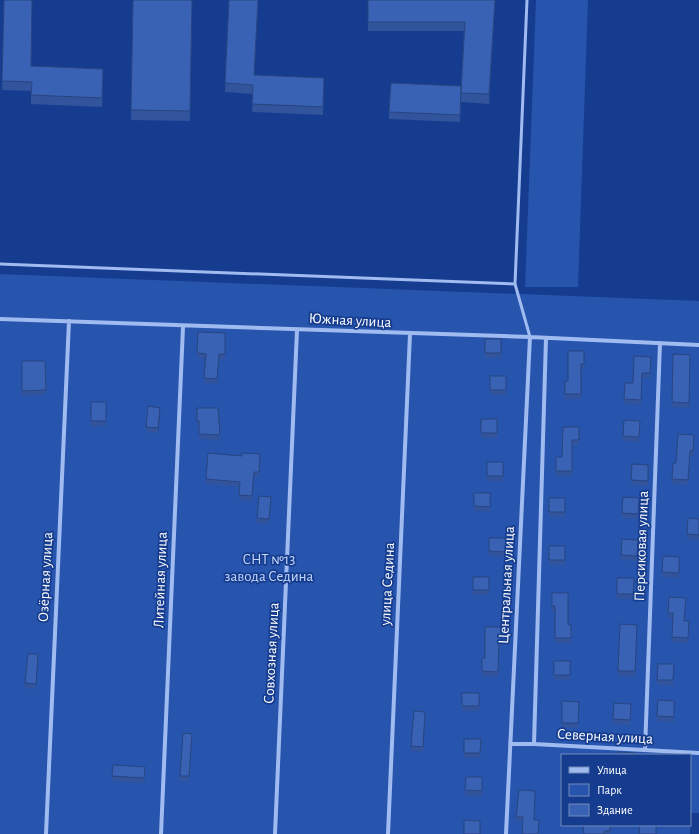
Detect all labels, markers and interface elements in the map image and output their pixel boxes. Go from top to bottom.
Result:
street label: Южная улица [308,311,392,330]
street label: Персиковая улица [632,490,651,601]
street label: Центральная улица [496,526,517,644]
street label: Озёрная улица [36,531,55,623]
street label: Литейная улица [151,531,170,628]
street label: улица Седина [378,542,397,627]
park label: СНТ №13 завода Седина [225,552,314,584]
street label: Совхозная улица [261,602,282,704]
street label: Северная улица [557,726,654,747]
legend [561,754,691,826]
text: Улица [597,764,627,776]
text: Парк [597,784,622,796]
text: Здание [597,804,633,816]

